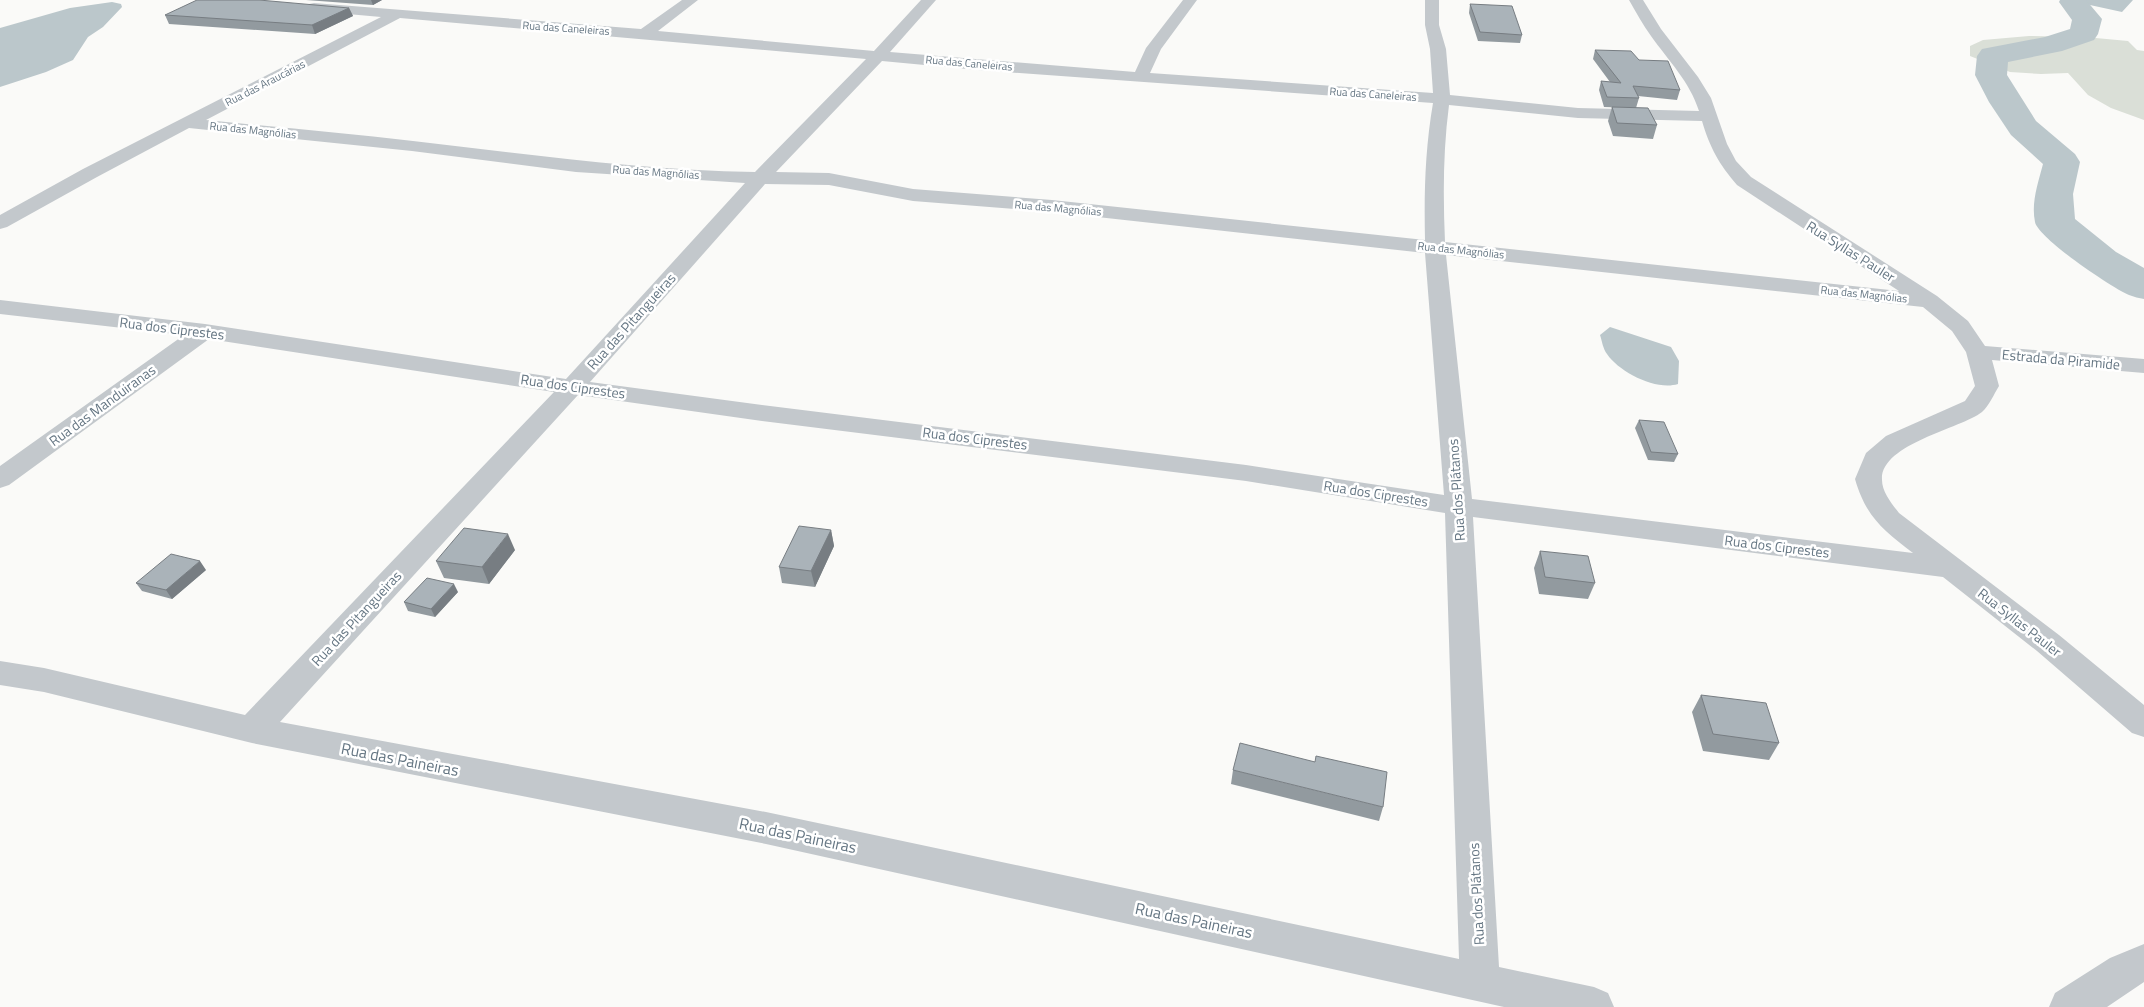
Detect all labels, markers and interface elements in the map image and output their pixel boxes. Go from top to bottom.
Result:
street label: Rua das Caneleiras [522,17,610,39]
street label: Rua das Caneleiras [925,51,1013,75]
street label: Rua das Araucárias [222,56,308,110]
street label: Rua das Caneleiras [1329,83,1417,105]
street label: Rua das Magnólias [209,117,297,143]
street label: Rua das Magnólias [612,161,700,183]
street label: Rua das Magnólias [1014,196,1102,220]
street label: Rua Syllas Pauler [1803,215,1900,287]
street label: Rua das Magnólias [1417,237,1505,263]
street label: Rua das Pitangueiras [582,268,680,374]
street label: Rua das Magnólias [1820,281,1908,307]
street label: Rua dos Ciprestes [118,311,226,345]
street label: Estrada da Piramide [2001,343,2121,375]
street label: Rua das Manduiranas [44,359,160,451]
street label: Rua dos Ciprestes [519,368,627,404]
street label: Rua dos Ciprestes [921,421,1029,455]
street label: Rua dos Plátanos [1442,438,1470,542]
street label: Rua dos Ciprestes [1322,474,1430,512]
street label: Rua dos Ciprestes [1723,529,1831,563]
street label: Rua das Pitangueiras [306,565,406,671]
street label: Rua Syllas Pauler [1974,583,2066,662]
street label: Rua das Paineiras [339,736,461,782]
street label: Rua das Paineiras [737,811,859,859]
street label: Rua dos Plátanos [1463,842,1489,946]
street label: Rua das Paineiras [1133,896,1255,944]

